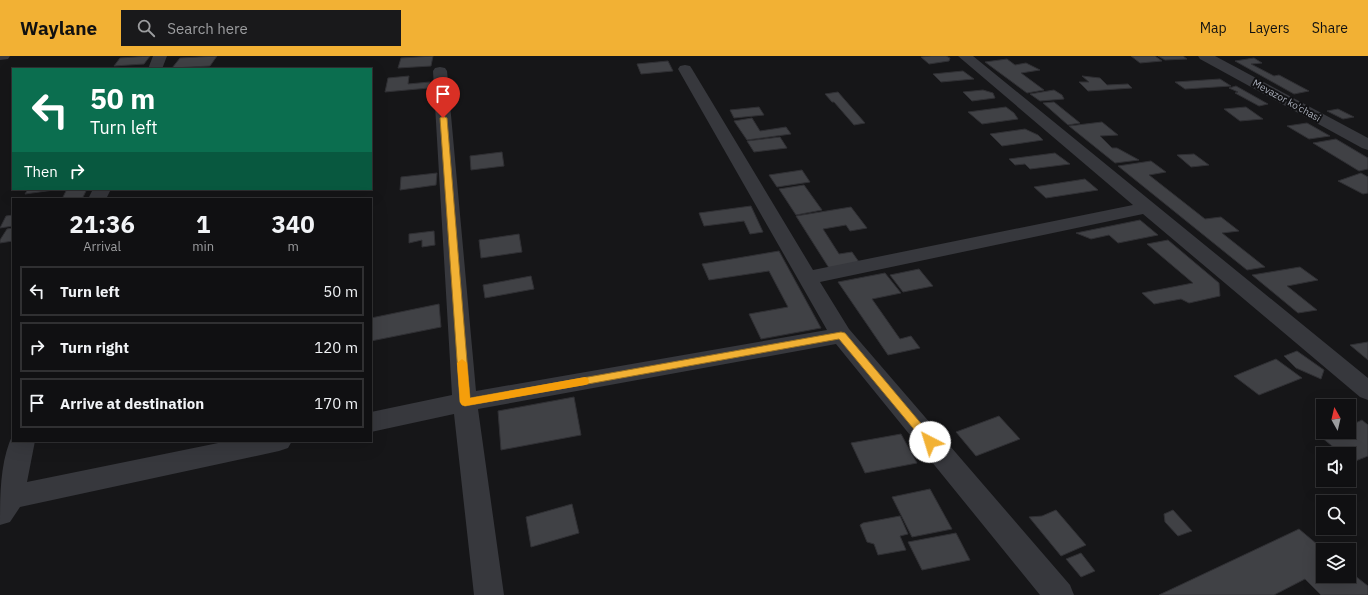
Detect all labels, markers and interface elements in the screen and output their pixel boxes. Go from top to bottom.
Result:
search box [121,10,401,46]
text: Waylane [20,16,97,40]
icon: search [135,17,157,39]
text: Search here [167,19,248,38]
text: Map [1200,19,1227,37]
text: Layers [1249,19,1290,37]
text: Share [1312,19,1348,37]
street label: Mevazor ko'chasi [1250,76,1323,125]
pin [426,77,460,118]
text: 50 m [90,80,155,117]
icon: arrive [432,83,454,105]
icon: left [24,84,76,136]
text: Turn left [90,116,158,139]
icon: right [66,160,88,182]
text: Then [24,162,58,181]
text: 21:36 [69,208,135,240]
text: 1 [196,208,210,240]
text: 340 [271,208,315,240]
text: Arrival [83,238,121,255]
text: min [192,238,214,255]
text: m [287,238,299,255]
icon: left [26,280,48,302]
text: Turn left [60,282,120,301]
text: 50 m [323,282,358,301]
icon: right [26,336,48,358]
text: Turn right [60,338,129,357]
text: 120 m [314,338,358,357]
icon: arrive [26,392,48,414]
text: Arrive at destination [60,394,204,413]
text: 170 m [314,394,358,413]
north arrow [1316,399,1356,439]
map controls [1316,399,1356,583]
position arrow [909,421,951,463]
button: sound [1316,447,1356,487]
button: search [1316,495,1356,535]
button: layers [1316,543,1356,583]

